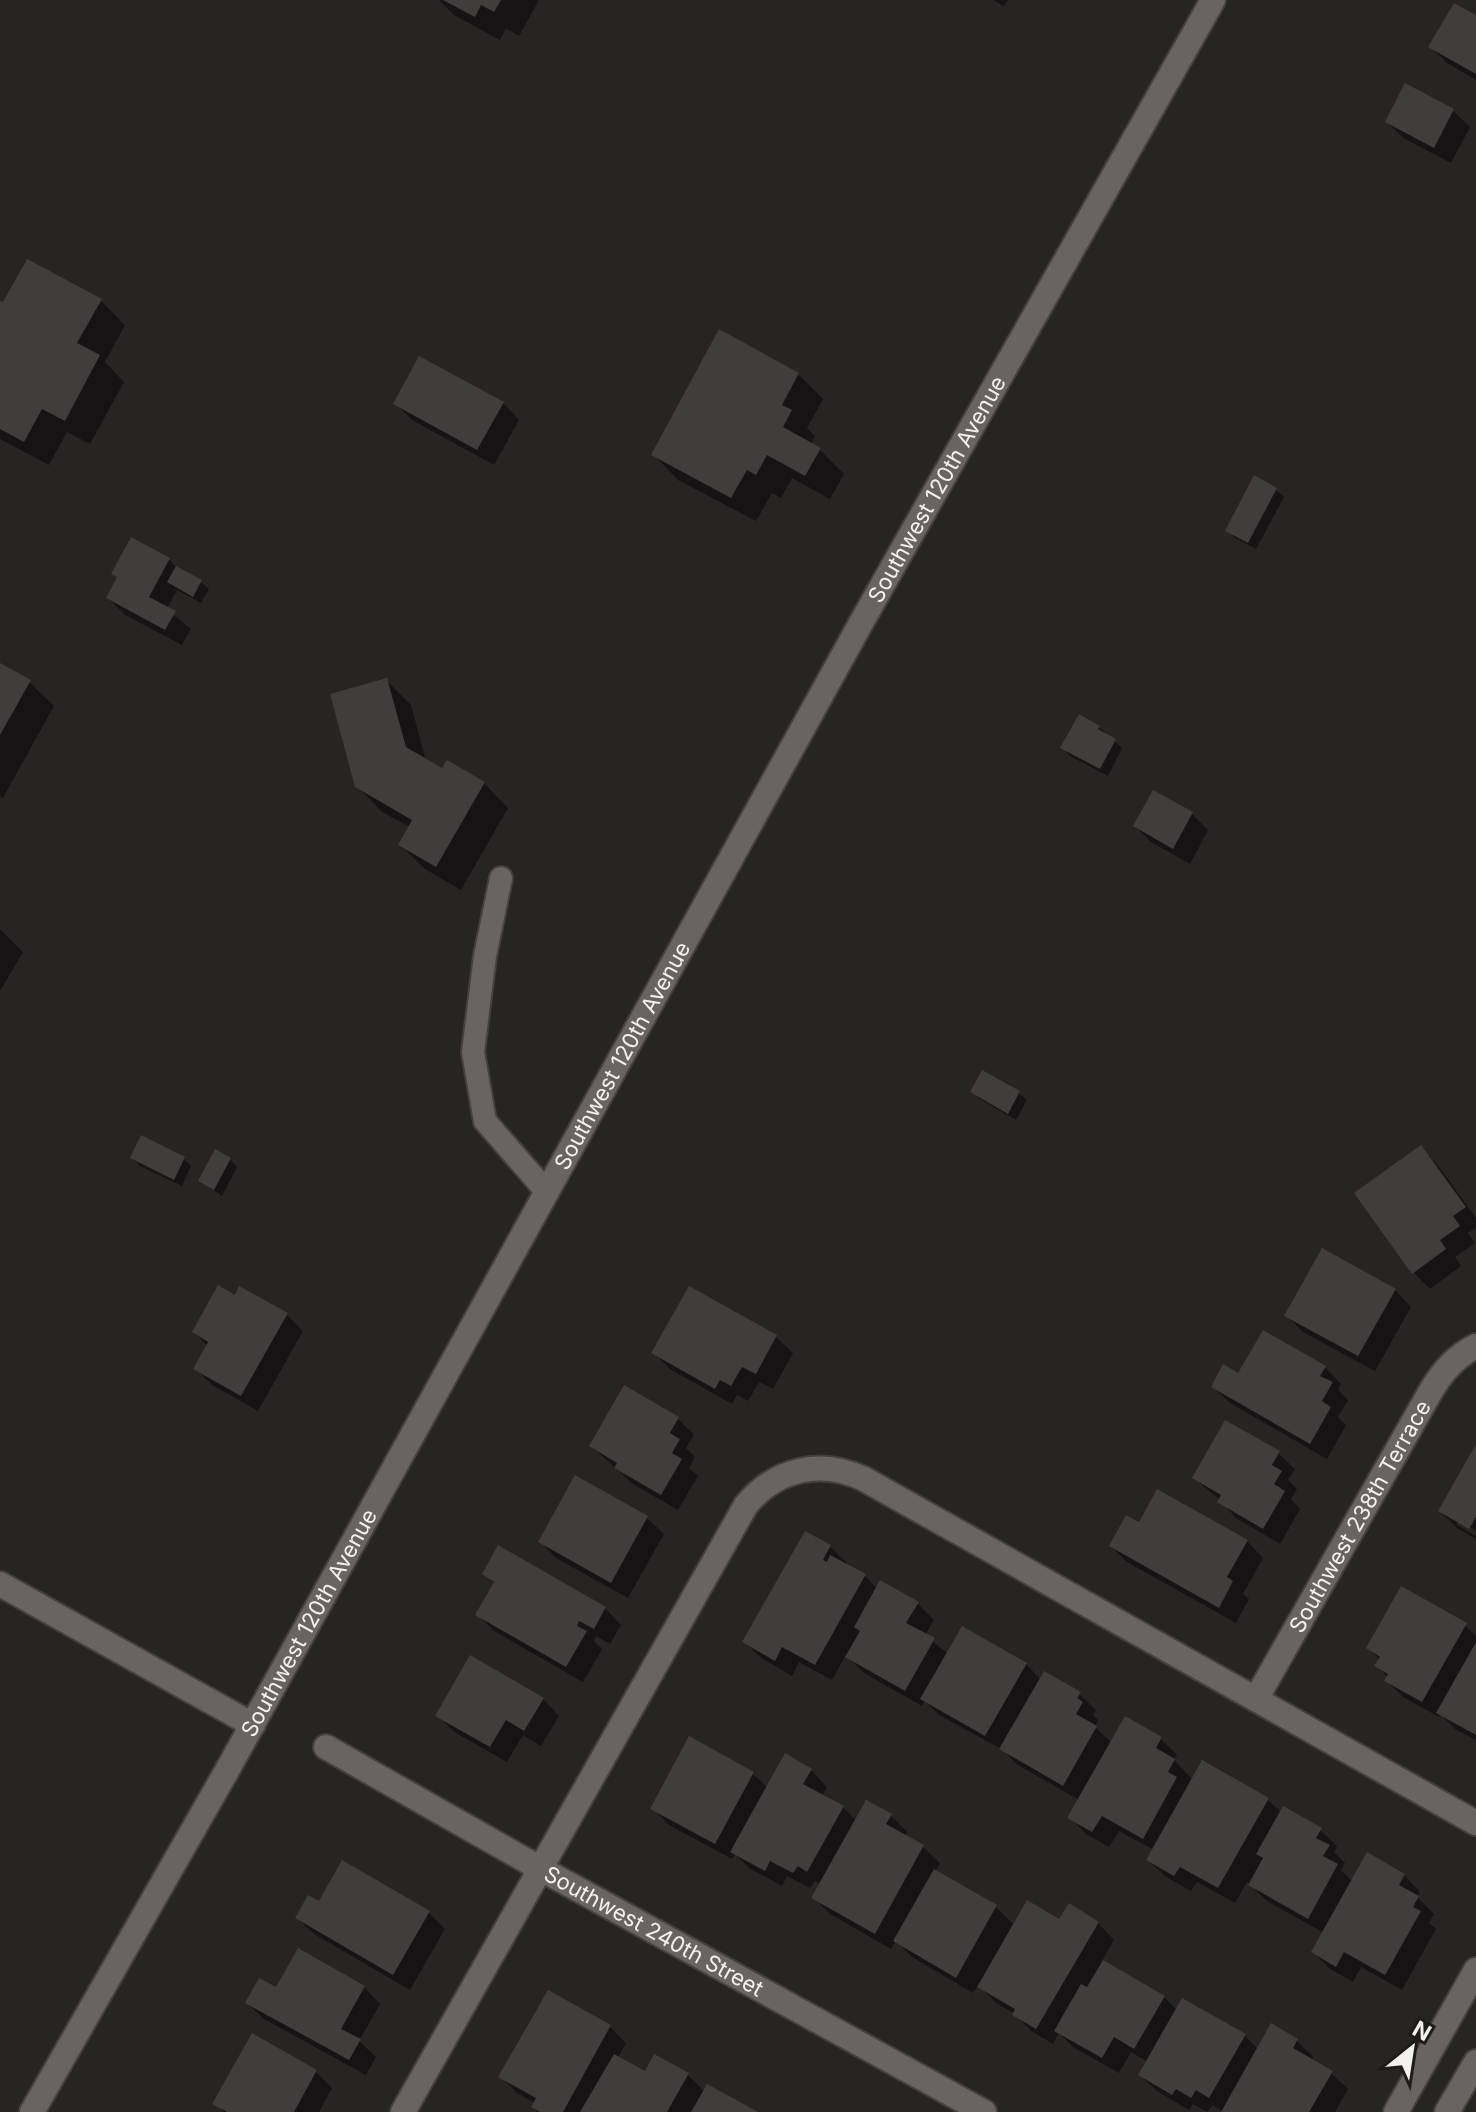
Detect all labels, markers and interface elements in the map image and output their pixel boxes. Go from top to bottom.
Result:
street label: Southwest 120th Avenue [862,371,1011,607]
street label: Southwest 120th Avenue [549,937,695,1174]
street label: Southwest 238th Terrace [1283,1396,1436,1637]
street label: Southwest 120th Avenue [235,1504,382,1741]
street label: Southwest 240th Street [540,1860,768,2002]
north arrow [1372,2008,1452,2088]
text: N [1408,2015,1436,2046]

